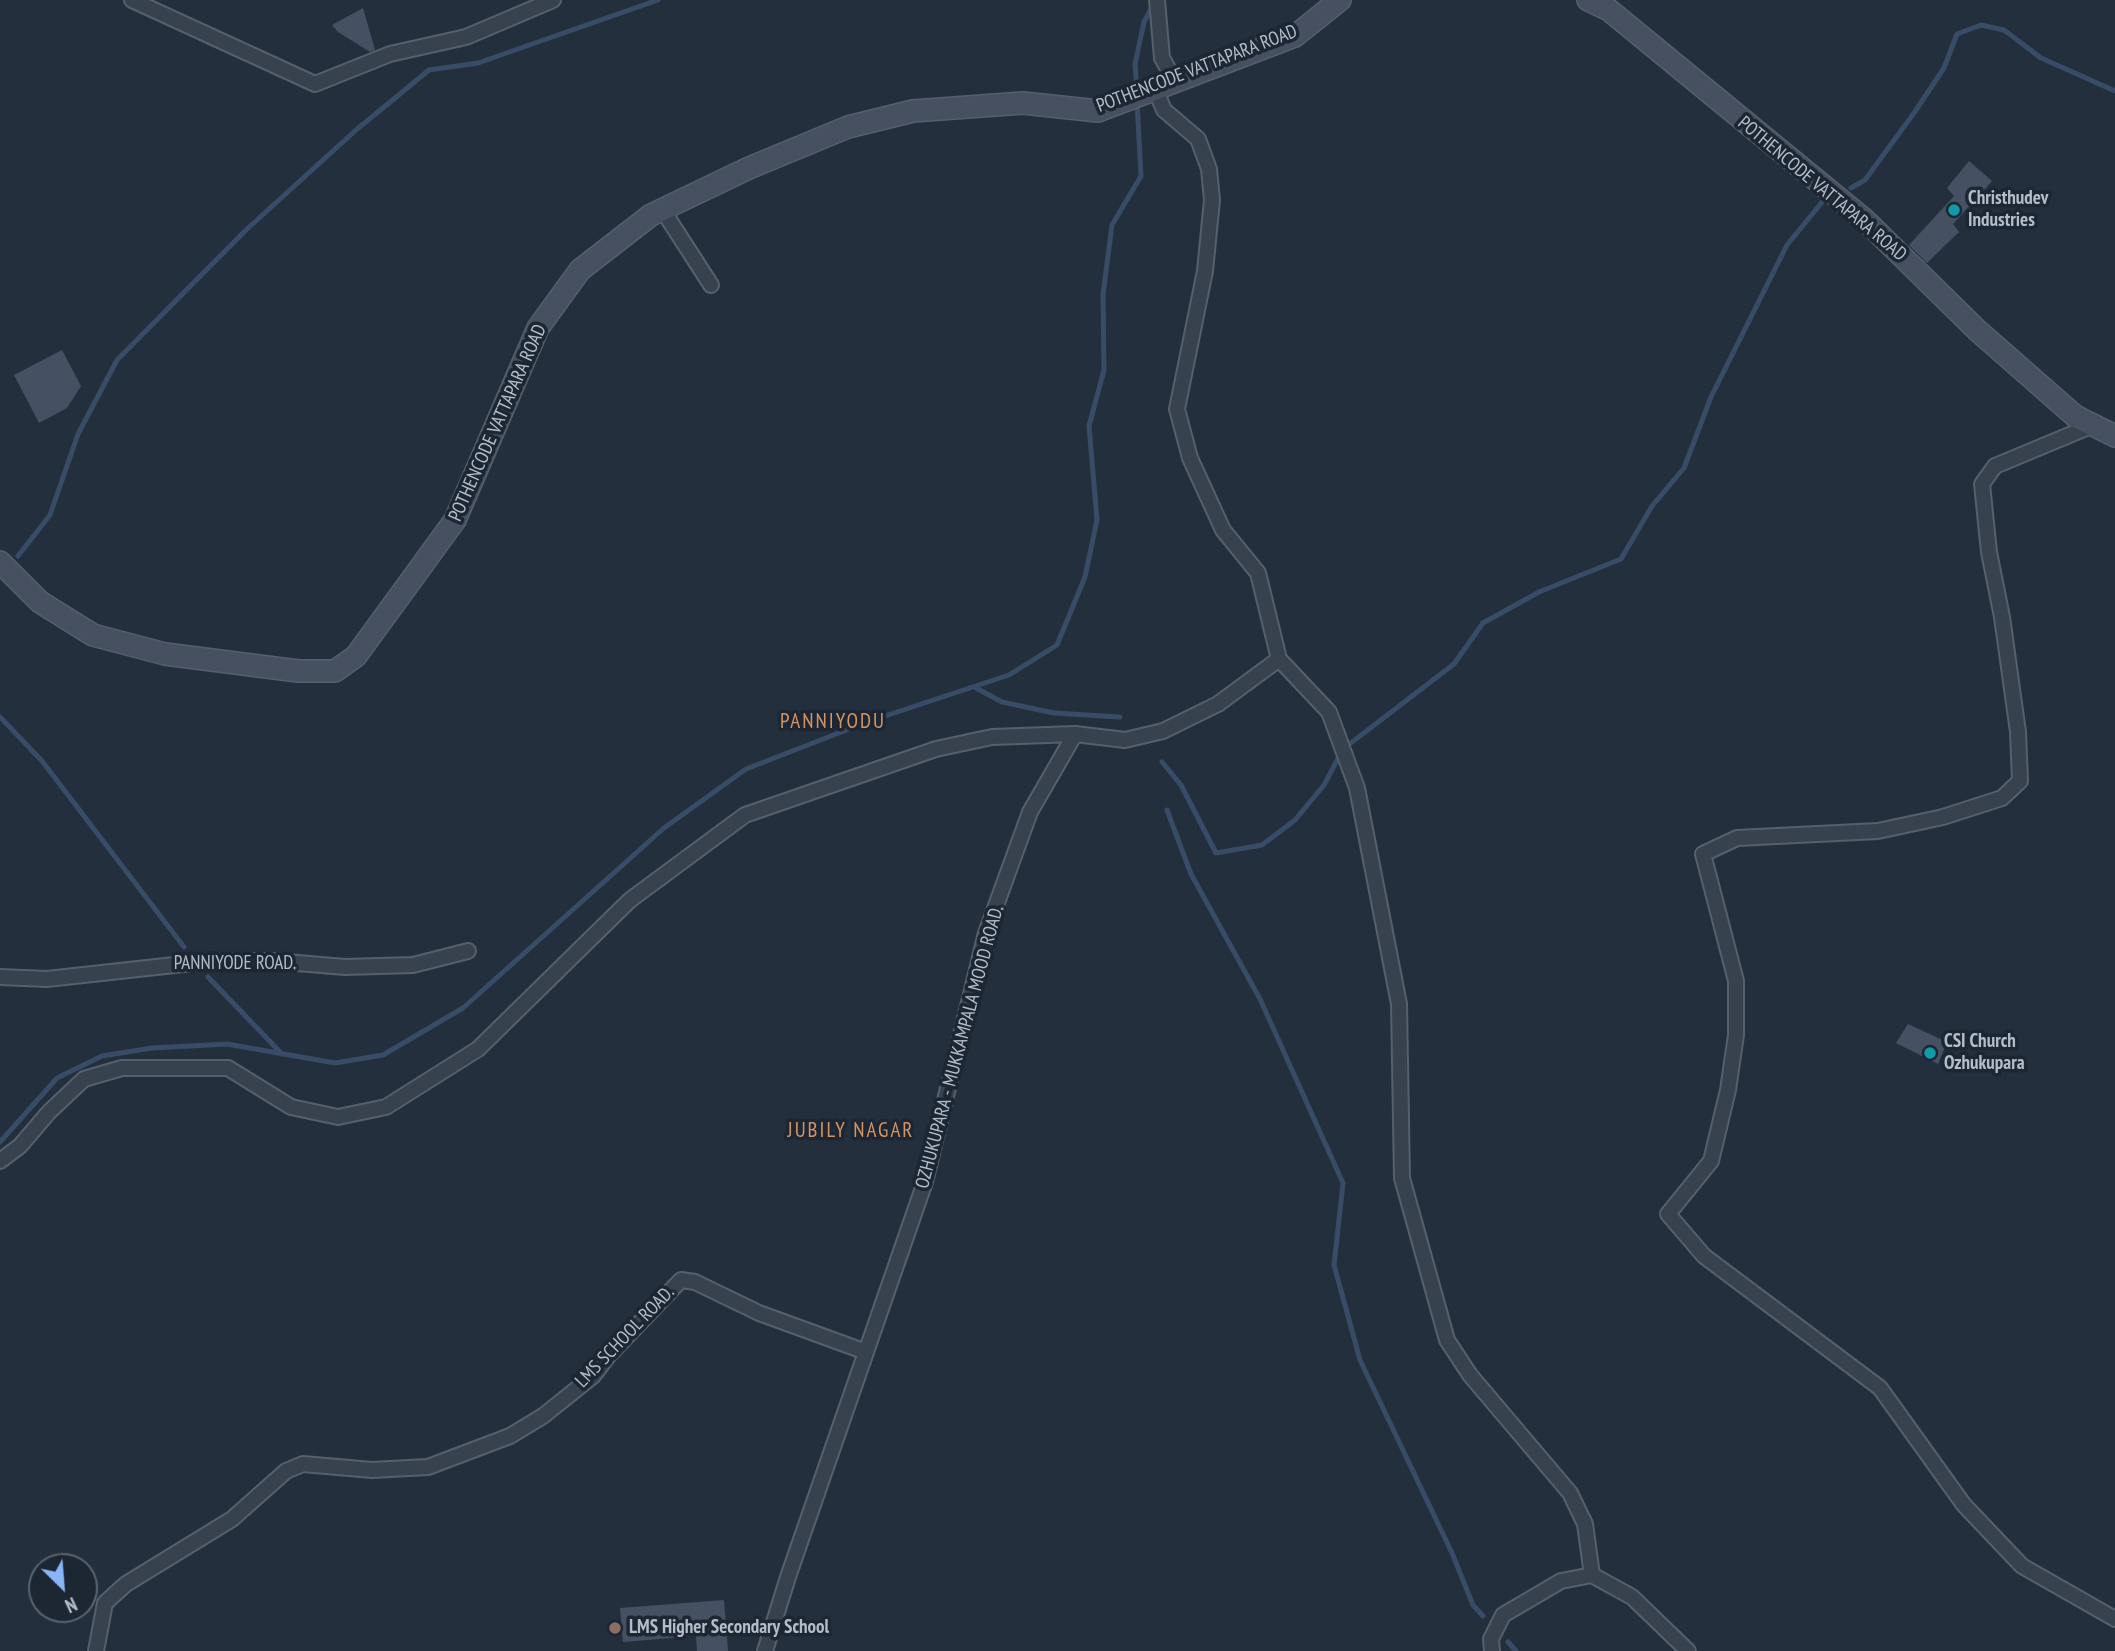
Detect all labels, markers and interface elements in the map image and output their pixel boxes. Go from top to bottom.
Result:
street label: POTHENCODE VATTAPARA ROAD [1093,20,1301,118]
street label: POTHENCODE VATTAPARA ROAD [1733,112,1911,266]
place label: Christhudev Industries [1968,188,2048,232]
marker: Christhudev Industries [1946,202,1962,218]
street label: POTHENCODE VATTAPARA ROAD [444,321,552,525]
district label: PANNIYODU [781,709,885,735]
street label: OZHUKUPARA - MUKKAMPALA MOOD ROAD. [911,903,1009,1191]
street label: PANNIYODE ROAD. [174,953,296,975]
place label: CSI Church Ozhukupara [1944,1031,2025,1075]
marker: CSI Church Ozhukupara [1922,1045,1938,1061]
district label: JUBILY NAGAR [789,1118,913,1144]
street label: LMS SCHOOL ROAD. [571,1281,679,1393]
north arrow [28,1553,98,1623]
text: N [61,1592,81,1618]
place label: LMS Higher Secondary School [629,1617,829,1639]
marker: LMS Higher Secondary School [607,1620,623,1636]

